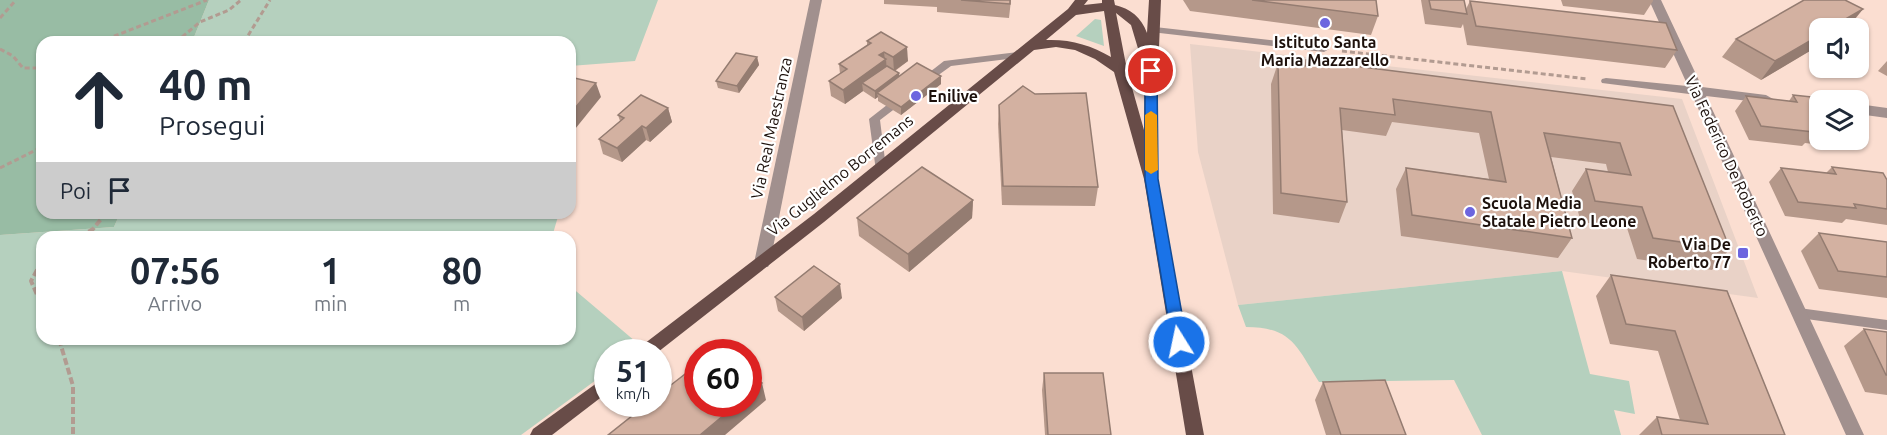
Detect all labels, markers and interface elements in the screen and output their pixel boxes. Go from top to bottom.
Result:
marker: Istituto Santa Maria Mazzarello [1318,16,1332,30]
map controls [1809,18,1869,150]
button: sound [1809,18,1869,78]
place label: Istituto Santa Maria Mazzarello [1261,33,1389,69]
pin [1125,45,1176,96]
icon: arrive [1134,54,1167,87]
street label: Via Real Maestranza [747,55,795,201]
icon: ahead [60,60,138,138]
text: 40 m [159,61,253,108]
street label: Via Federico De Roberto [1682,73,1772,239]
place label: Enilive [928,87,978,105]
marker: Enilive [909,89,923,103]
button: layers [1809,90,1869,150]
text: Prosegui [159,110,265,140]
street label: Via Guglielmo Borremans [764,111,916,239]
icon: arrive [103,174,136,207]
text: Poi [60,178,91,203]
place label: Scuola Media Statale Pietro Leone [1482,194,1636,230]
marker: Scuola Media Statale Pietro Leone [1463,205,1477,219]
place label: Via De Roberto 77 [1648,235,1731,271]
marker: Via De Roberto 77 [1736,246,1750,260]
text: 07:56 [130,250,220,291]
text: 1 [321,250,341,291]
text: 80 [441,250,482,291]
text: Arrivo [148,292,202,315]
text: min [314,292,348,315]
text: m [453,292,470,315]
position arrow [1147,310,1211,374]
speed limit sign: 60 [684,339,762,417]
text: 51 [616,354,650,388]
text: km/h [616,385,650,402]

